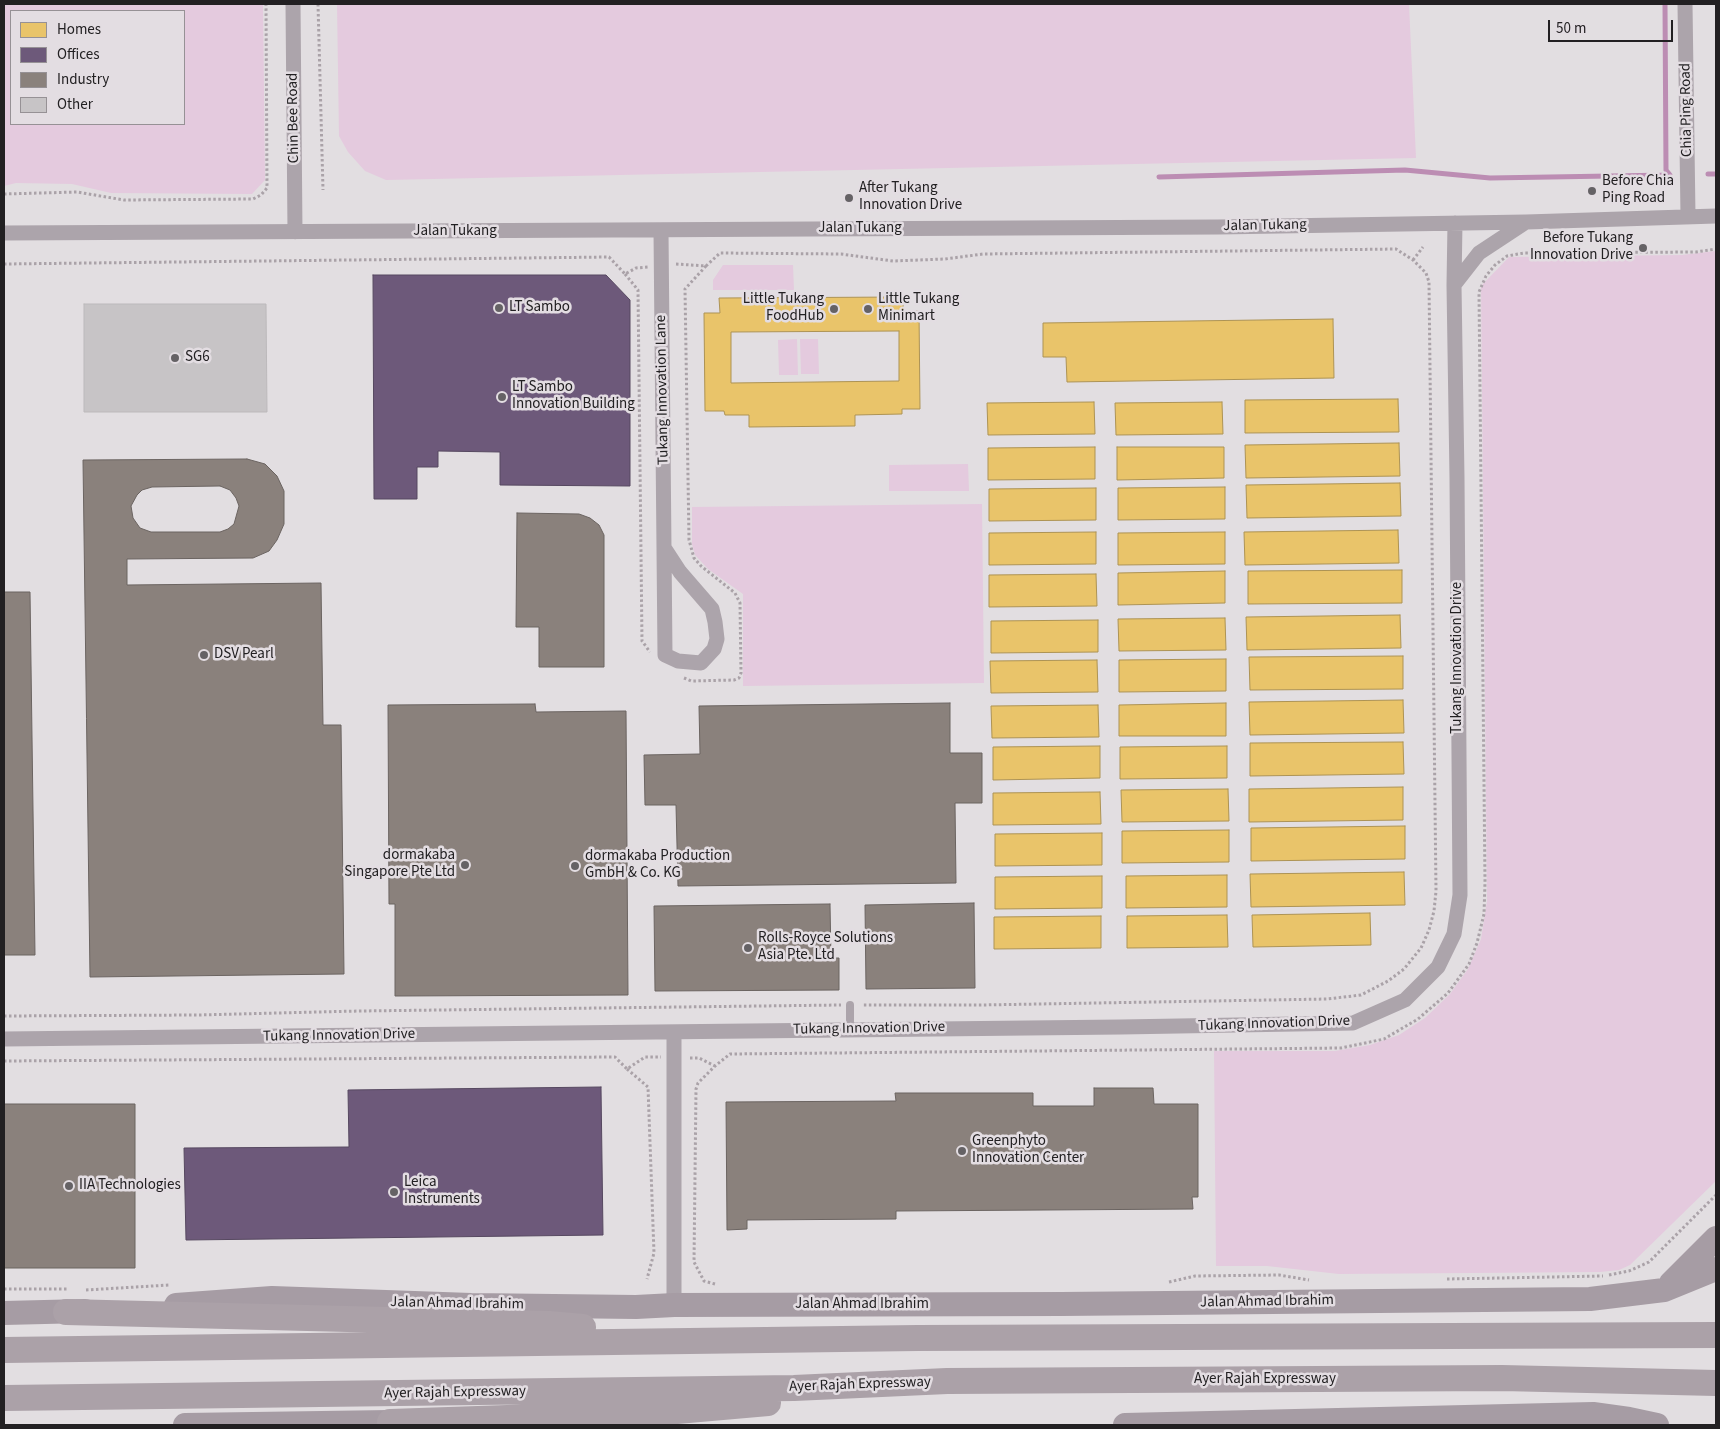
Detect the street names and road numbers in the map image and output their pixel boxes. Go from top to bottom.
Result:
street label: Chia Ping Road [1677,63,1697,157]
street label: Chin Bee Road [284,73,304,163]
street label: Jalan Tukang [1223,216,1307,236]
street label: Jalan Tukang [818,220,902,238]
street label: Jalan Tukang [413,223,497,241]
street label: Tukang Innovation Lane [653,315,673,465]
street label: Tukang Innovation Drive [1449,582,1467,734]
street label: Tukang Innovation Drive [1198,1012,1350,1036]
street label: Tukang Innovation Drive [793,1019,945,1039]
street label: Tukang Innovation Drive [263,1026,415,1046]
street label: Jalan Ahmad Ibrahim [1200,1292,1334,1312]
street label: Jalan Ahmad Ibrahim [390,1294,524,1314]
street label: Jalan Ahmad Ibrahim [795,1296,929,1314]
street label: Ayer Rajah Expressway [1194,1371,1336,1389]
street label: Ayer Rajah Expressway [789,1374,931,1396]
street label: Ayer Rajah Expressway [384,1383,526,1403]

